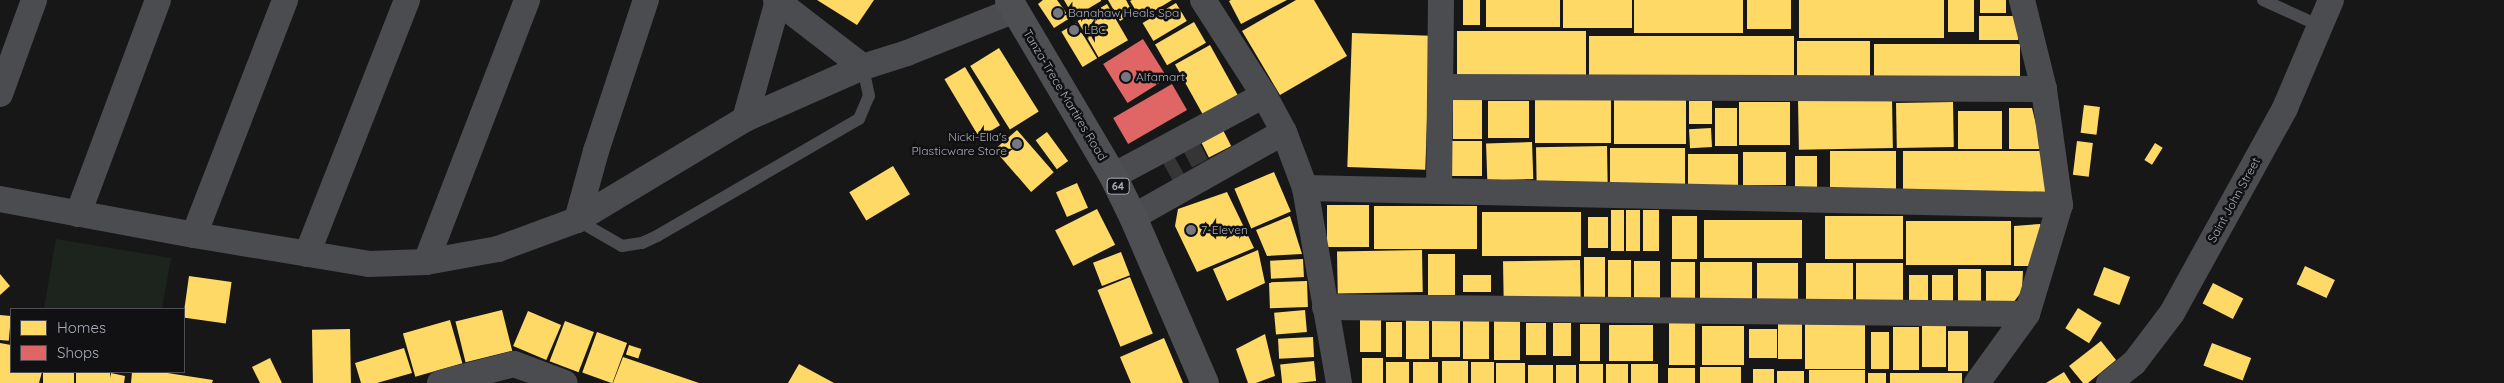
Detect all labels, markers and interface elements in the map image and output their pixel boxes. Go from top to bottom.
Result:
place label: Banahaw Heals Spa [1068,6,1179,20]
marker: Banahaw Heals Spa [1052,7,1064,19]
place label: LBC [1084,23,1106,37]
marker: LBC [1068,24,1080,36]
street label: Tanza-Trece Martires Road [1020,27,1110,163]
place label: Alfamart [1136,70,1185,84]
marker: Alfamart [1120,71,1132,83]
place label: Nicki-Ella's Plasticware Store [911,130,1007,158]
marker: Nicki-Ella's Plasticware Store [1011,138,1023,150]
street label: Saint John Street [2205,155,2263,245]
road number: 64 [1106,178,1130,195]
place label: 7-Eleven [1201,223,1248,237]
marker: 7-Eleven [1185,224,1197,236]
legend [10,308,185,373]
text: Homes [57,318,106,337]
text: Shops [57,343,99,362]

